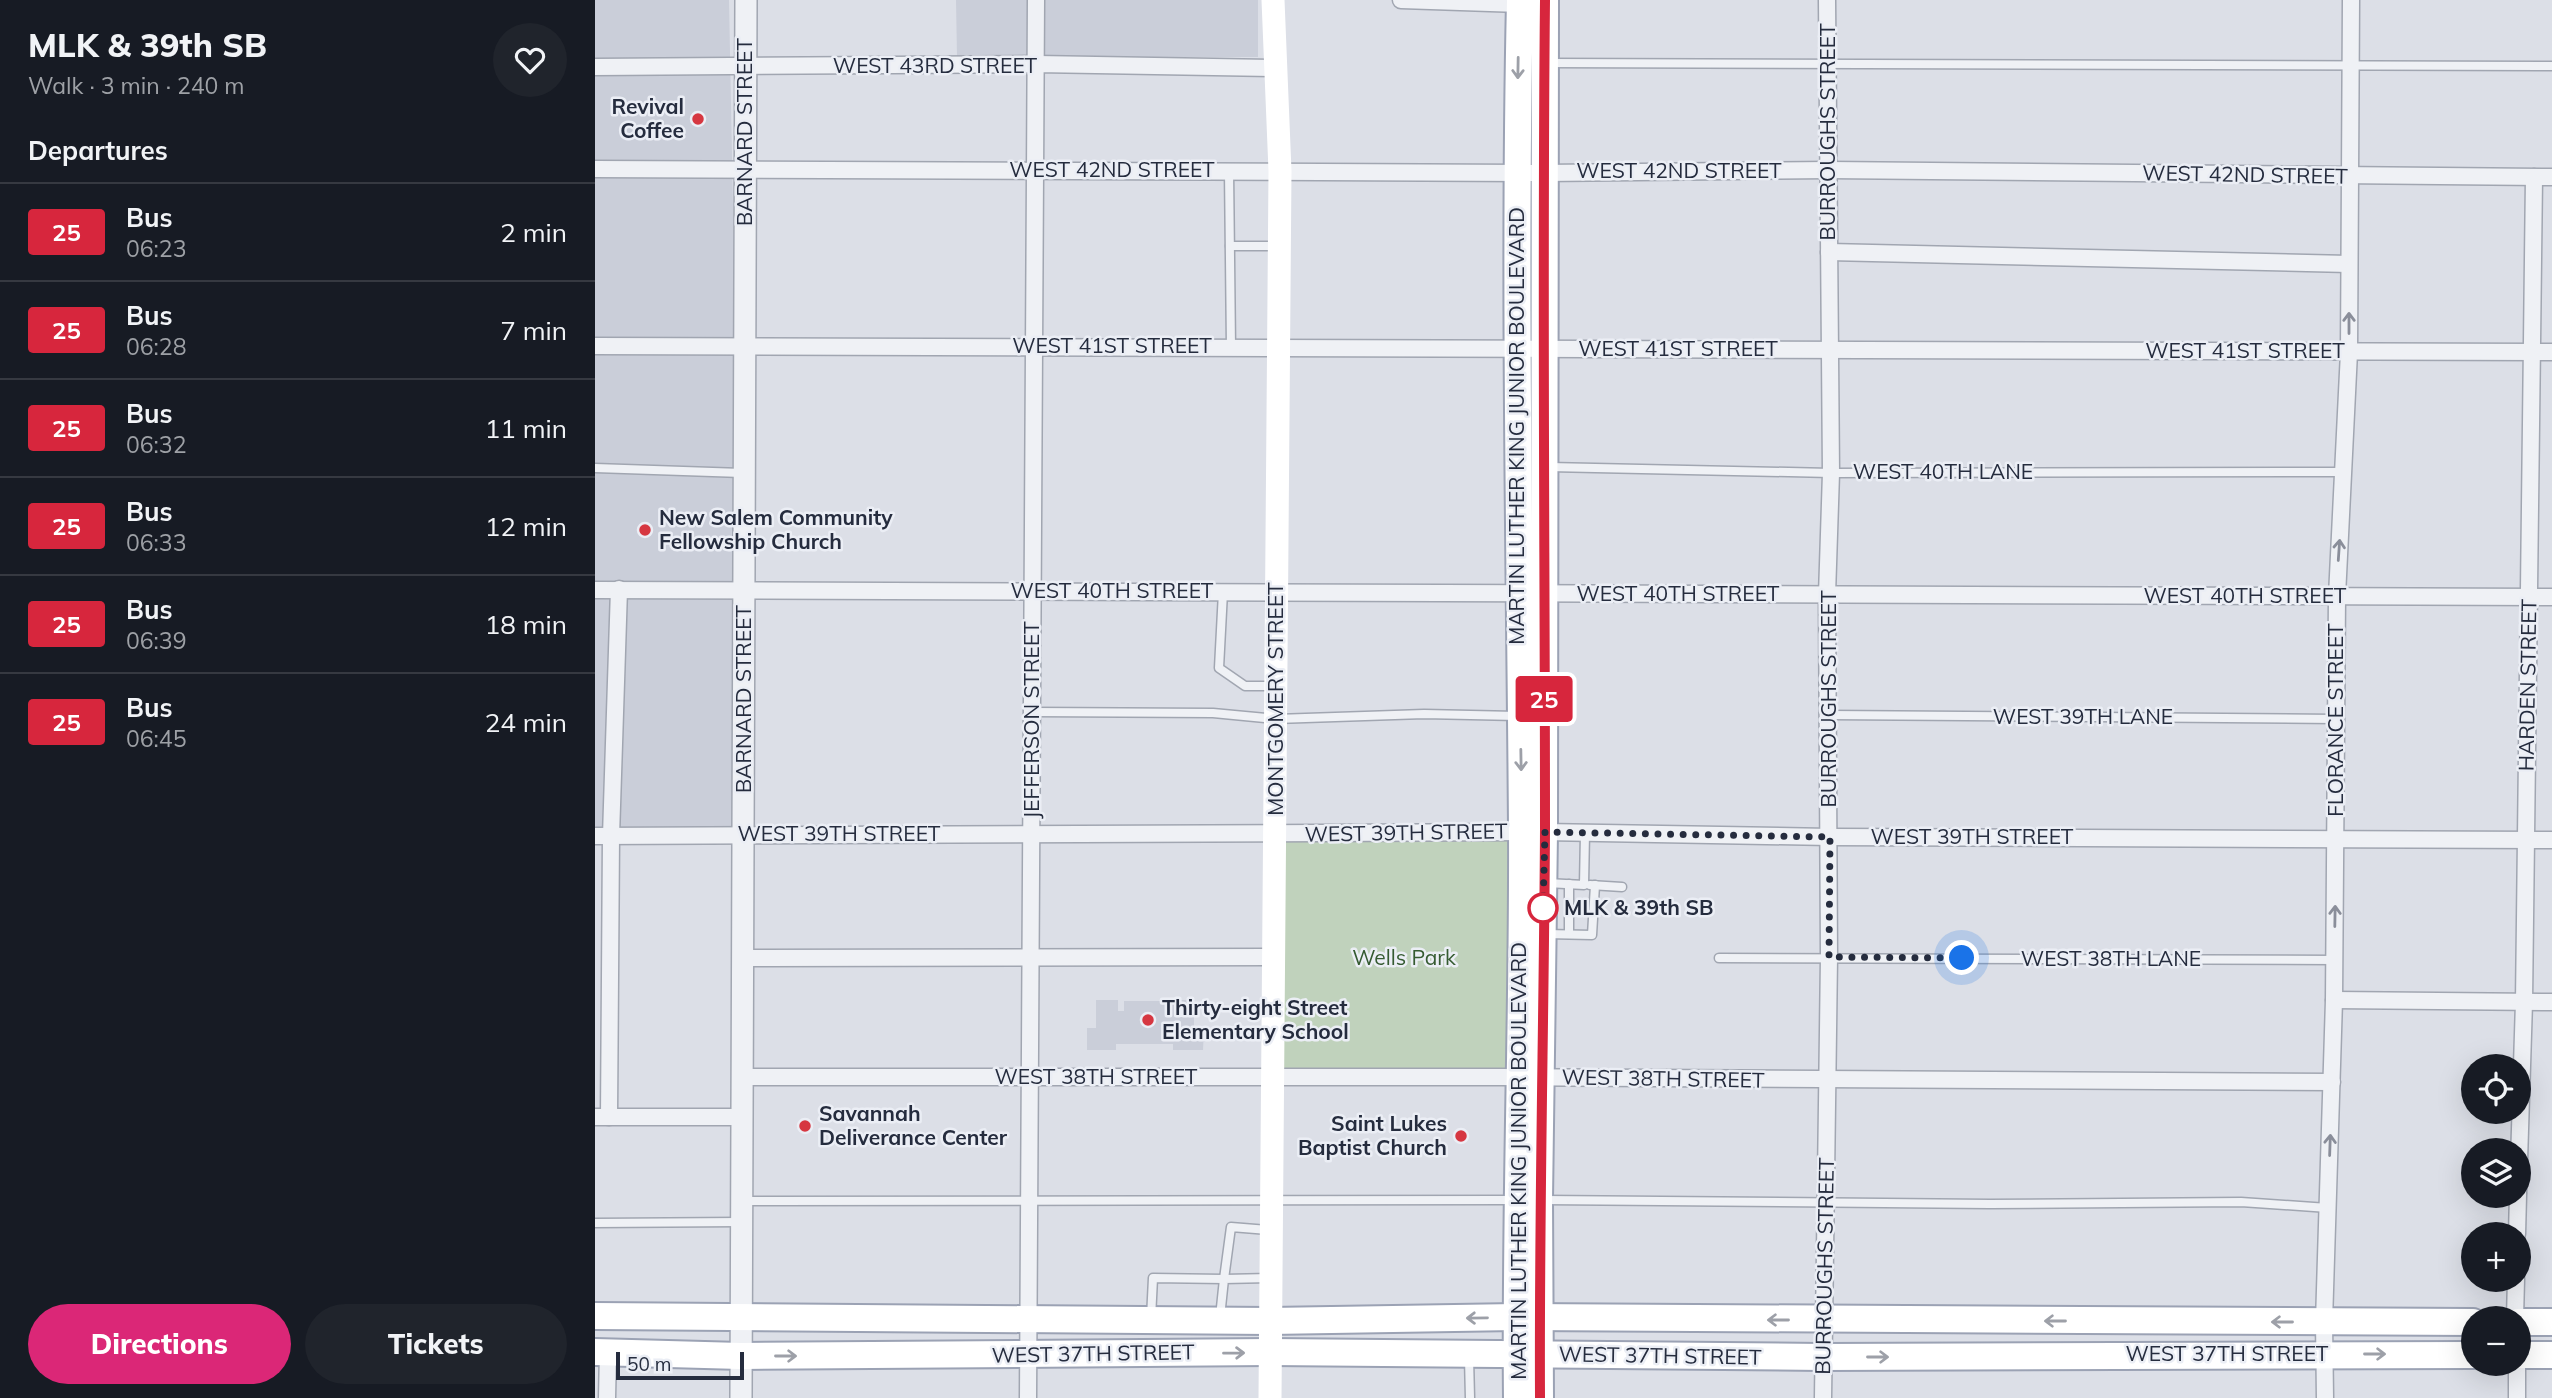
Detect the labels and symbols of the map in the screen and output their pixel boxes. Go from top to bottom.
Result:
street label: BURROUGHS STREET [1814,23,1840,241]
street label: BARNARD STREET [731,38,757,226]
street label: WEST 43RD STREET [833,52,1038,78]
one-way arrow [1512,56,1525,79]
place label: Revival Coffee [612,93,684,143]
marker: Revival Coffee [690,111,706,127]
street label: WEST 42ND STREET [1009,156,1215,182]
street label: WEST 42ND STREET [1576,157,1782,183]
street label: WEST 42ND STREET [2142,159,2348,189]
street label: MARTIN LUTHER KING JUNIOR BOULEVARD [1503,207,1529,645]
one-way arrow [2342,312,2356,335]
street label: WEST 41ST STREET [1012,332,1212,358]
street label: WEST 41ST STREET [1578,335,1778,361]
street label: WEST 41ST STREET [2145,337,2345,363]
street label: WEST 40TH LANE [1853,458,2033,484]
place label: New Salem Community Fellowship Church [659,504,893,554]
marker: New Salem Community Fellowship Church [637,522,653,538]
one-way arrow [2333,539,2346,562]
street label: WEST 40TH STREET [1011,577,1214,603]
street label: WEST 40TH STREET [1577,580,1780,606]
street label: MONTGOMERY STREET [1262,582,1288,816]
street label: WEST 40TH STREET [2144,582,2347,608]
street label: BURROUGHS STREET [1815,590,1841,808]
street label: HARDEN STREET [2512,598,2542,771]
street label: BARNARD STREET [730,605,756,793]
street label: JEFFERSON STREET [1018,621,1044,819]
street label: FLORANCE STREET [2322,623,2348,817]
line badge: 25 [1513,676,1576,722]
street label: WEST 39TH LANE [1993,703,2173,729]
one-way arrow [1514,748,1527,771]
street label: WEST 39TH STREET [1304,817,1508,847]
street label: WEST 39TH STREET [738,820,941,846]
street label: WEST 39TH STREET [1871,823,2074,849]
marker: MLK & 39th SB [1528,893,1558,923]
place label: MLK & 39th SB [1564,894,1714,920]
one-way arrow [2328,905,2342,928]
your location [1944,940,1979,975]
street label: MARTIN LUTHER KING JUNIOR BOULEVARD [1505,942,1531,1380]
park label: Wells Park [1352,944,1456,970]
street label: WEST 38TH LANE [2021,945,2201,971]
place label: Thirty-eight Street Elementary School [1162,994,1349,1044]
marker: Thirty-eight Street Elementary School [1140,1012,1156,1028]
street label: WEST 38TH STREET [995,1063,1198,1089]
street label: WEST 38TH STREET [1561,1063,1765,1093]
place label: Savannah Deliverance Center [819,1100,1008,1150]
place label: Saint Lukes Baptist Church [1298,1110,1447,1160]
marker: Savannah Deliverance Center [797,1118,813,1134]
marker: Saint Lukes Baptist Church [1453,1128,1469,1144]
one-way arrow [2324,1134,2337,1157]
street label: BURROUGHS STREET [1809,1157,1839,1375]
one-way arrow [1466,1311,1489,1325]
one-way arrow [1767,1313,1790,1327]
one-way arrow [2043,1314,2066,1328]
one-way arrow [2271,1315,2294,1329]
street label: WEST 37TH STREET [991,1338,1195,1368]
street label: WEST 37TH STREET [1558,1340,1762,1370]
street label: WEST 37TH STREET [2126,1340,2329,1366]
one-way arrow [1222,1346,1245,1359]
one-way arrow [2363,1347,2386,1361]
scale bar [616,1349,744,1381]
one-way arrow [774,1349,797,1362]
one-way arrow [1866,1350,1889,1364]

